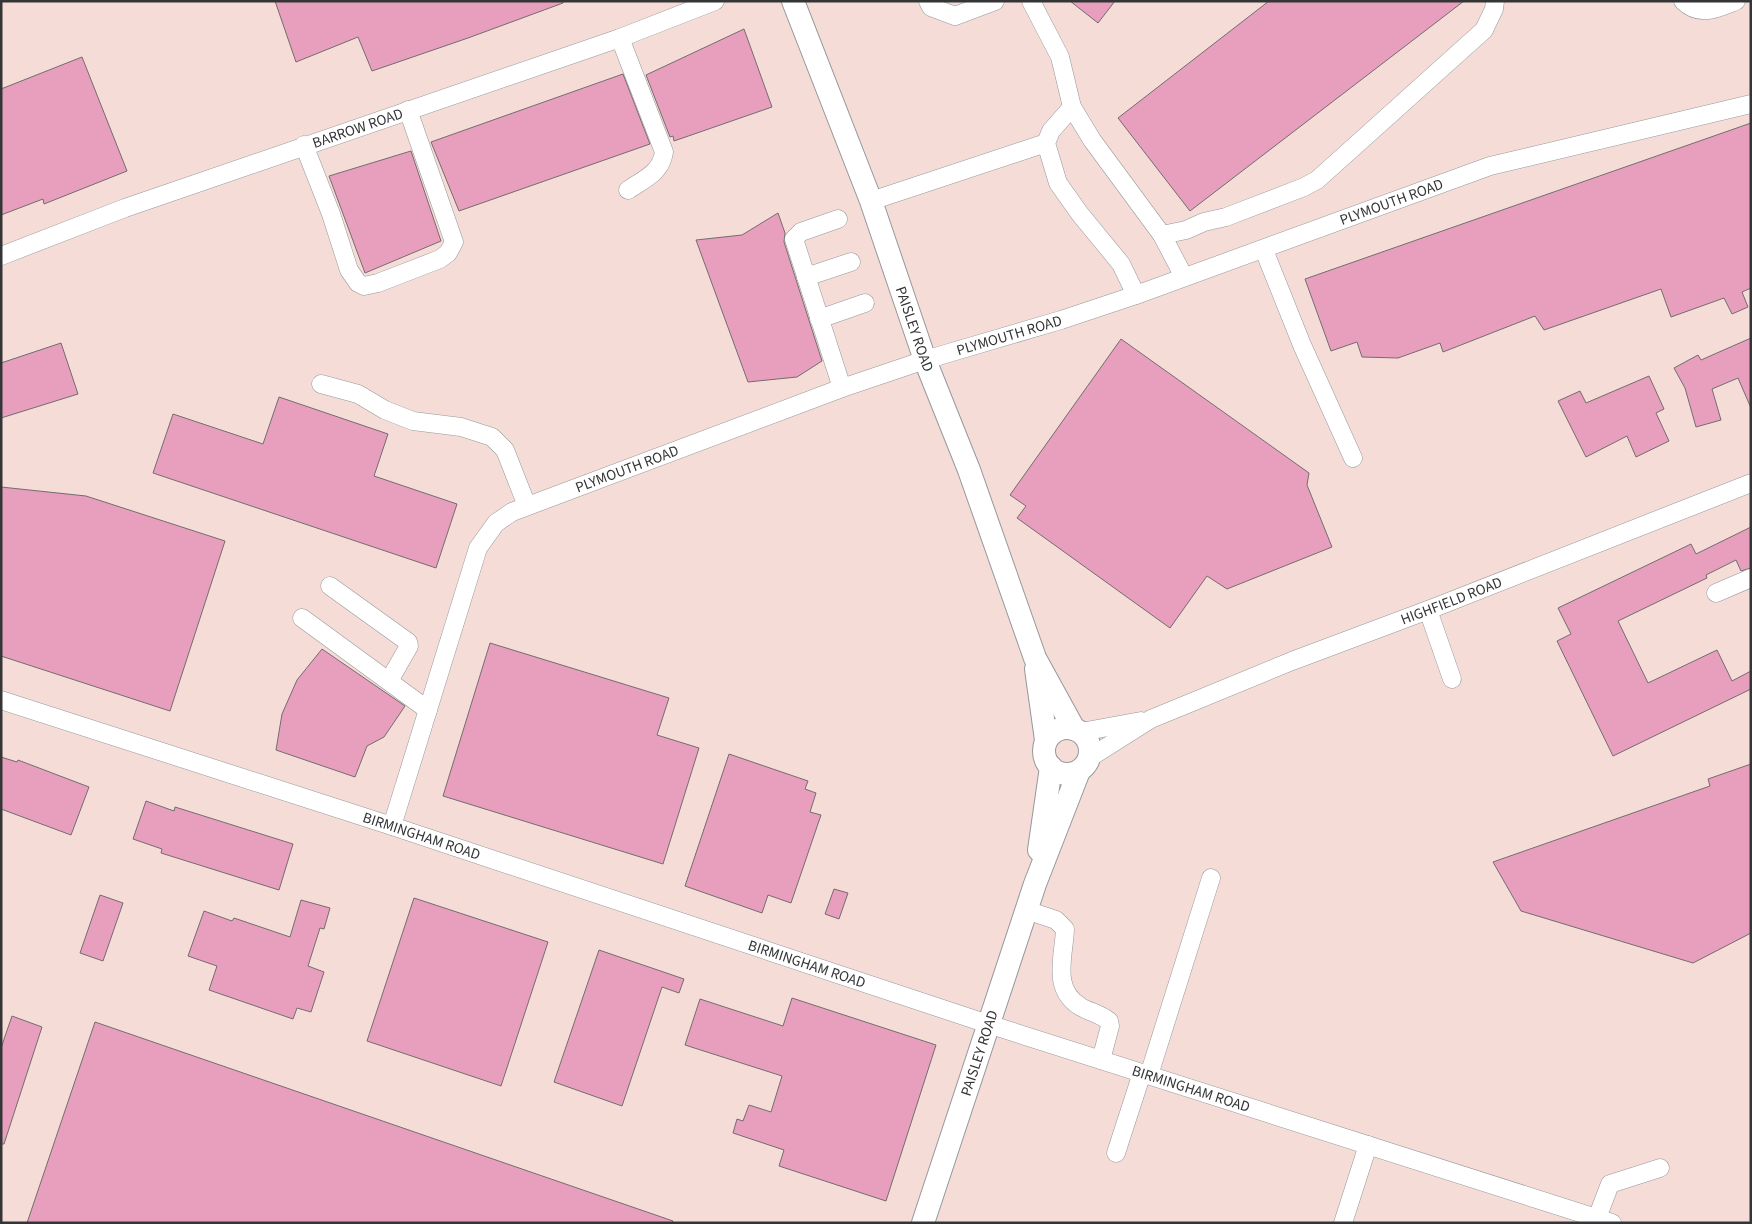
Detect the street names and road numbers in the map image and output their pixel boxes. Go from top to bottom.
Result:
street label: BARROW ROAD [310,103,406,153]
street label: PLYMOUTH ROAD [1337,173,1446,230]
street label: PAISLEY ROAD [890,284,939,375]
street label: PLYMOUTH ROAD [954,310,1064,361]
street label: PLYMOUTH ROAD [572,440,682,498]
street label: HIGHFIELD ROAD [1397,572,1505,630]
street label: BIRMINGHAM ROAD [360,807,483,865]
street label: BIRMINGHAM ROAD [745,935,868,993]
street label: PAISLEY ROAD [955,1007,1003,1099]
street label: BIRMINGHAM ROAD [1129,1060,1253,1117]

